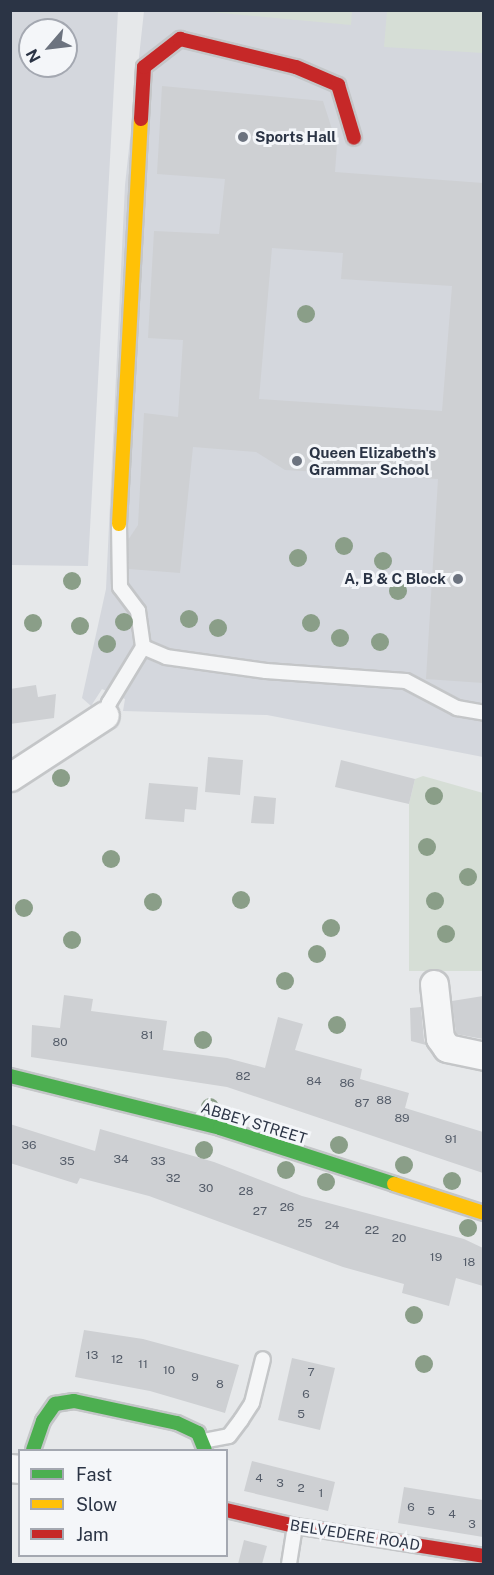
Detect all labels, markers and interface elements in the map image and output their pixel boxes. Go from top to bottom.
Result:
north arrow [18,18,78,78]
text: N [22,46,45,66]
place label: Sports Hall [255,128,336,146]
marker: Sports Hall [236,130,250,144]
place label: Queen Elizabeth's Grammar School [309,443,436,478]
marker: Queen Elizabeth's Grammar School [290,454,304,468]
place label: A, B & C Block [344,570,446,588]
marker: A, B & C Block [451,572,465,586]
house number: 81 [141,1029,153,1043]
house number: 80 [52,1036,68,1050]
house number: 82 [236,1070,250,1084]
house number: 84 [306,1075,322,1089]
house number: 86 [339,1077,355,1091]
house number: 88 [376,1094,392,1108]
house number: 87 [355,1097,369,1111]
street label: ABBEY STREET [199,1098,309,1148]
house number: 89 [394,1112,410,1126]
house number: 91 [445,1133,457,1147]
house number: 36 [22,1139,36,1153]
house number: 34 [113,1153,129,1167]
house number: 35 [59,1155,75,1169]
house number: 33 [150,1155,166,1169]
house number: 32 [166,1172,180,1186]
house number: 30 [199,1182,213,1196]
house number: 28 [239,1185,253,1199]
house number: 26 [280,1201,294,1215]
house number: 27 [253,1205,267,1219]
house number: 25 [298,1217,312,1231]
house number: 24 [325,1219,339,1233]
house number: 22 [365,1224,379,1238]
house number: 20 [392,1232,406,1246]
house number: 19 [430,1251,442,1265]
house number: 18 [463,1256,475,1270]
house number: 13 [86,1349,98,1363]
house number: 12 [111,1353,123,1367]
house number: 11 [138,1358,148,1372]
house number: 10 [163,1364,175,1378]
house number: 7 [307,1366,315,1380]
house number: 9 [191,1371,199,1385]
house number: 8 [216,1378,224,1392]
house number: 6 [302,1388,310,1402]
house number: 5 [297,1408,305,1422]
legend [18,1449,228,1557]
text: Fast [76,1464,112,1485]
house number: 4 [255,1472,263,1486]
house number: 3 [276,1477,284,1491]
house number: 2 [297,1482,305,1496]
house number: 1 [319,1487,323,1501]
text: Slow [76,1494,117,1515]
house number: 6 [407,1501,415,1515]
house number: 5 [427,1505,435,1519]
house number: 4 [448,1508,456,1522]
street label: BELVEDERE ROAD [289,1516,421,1554]
house number: 3 [468,1518,476,1532]
text: Jam [76,1524,109,1545]

